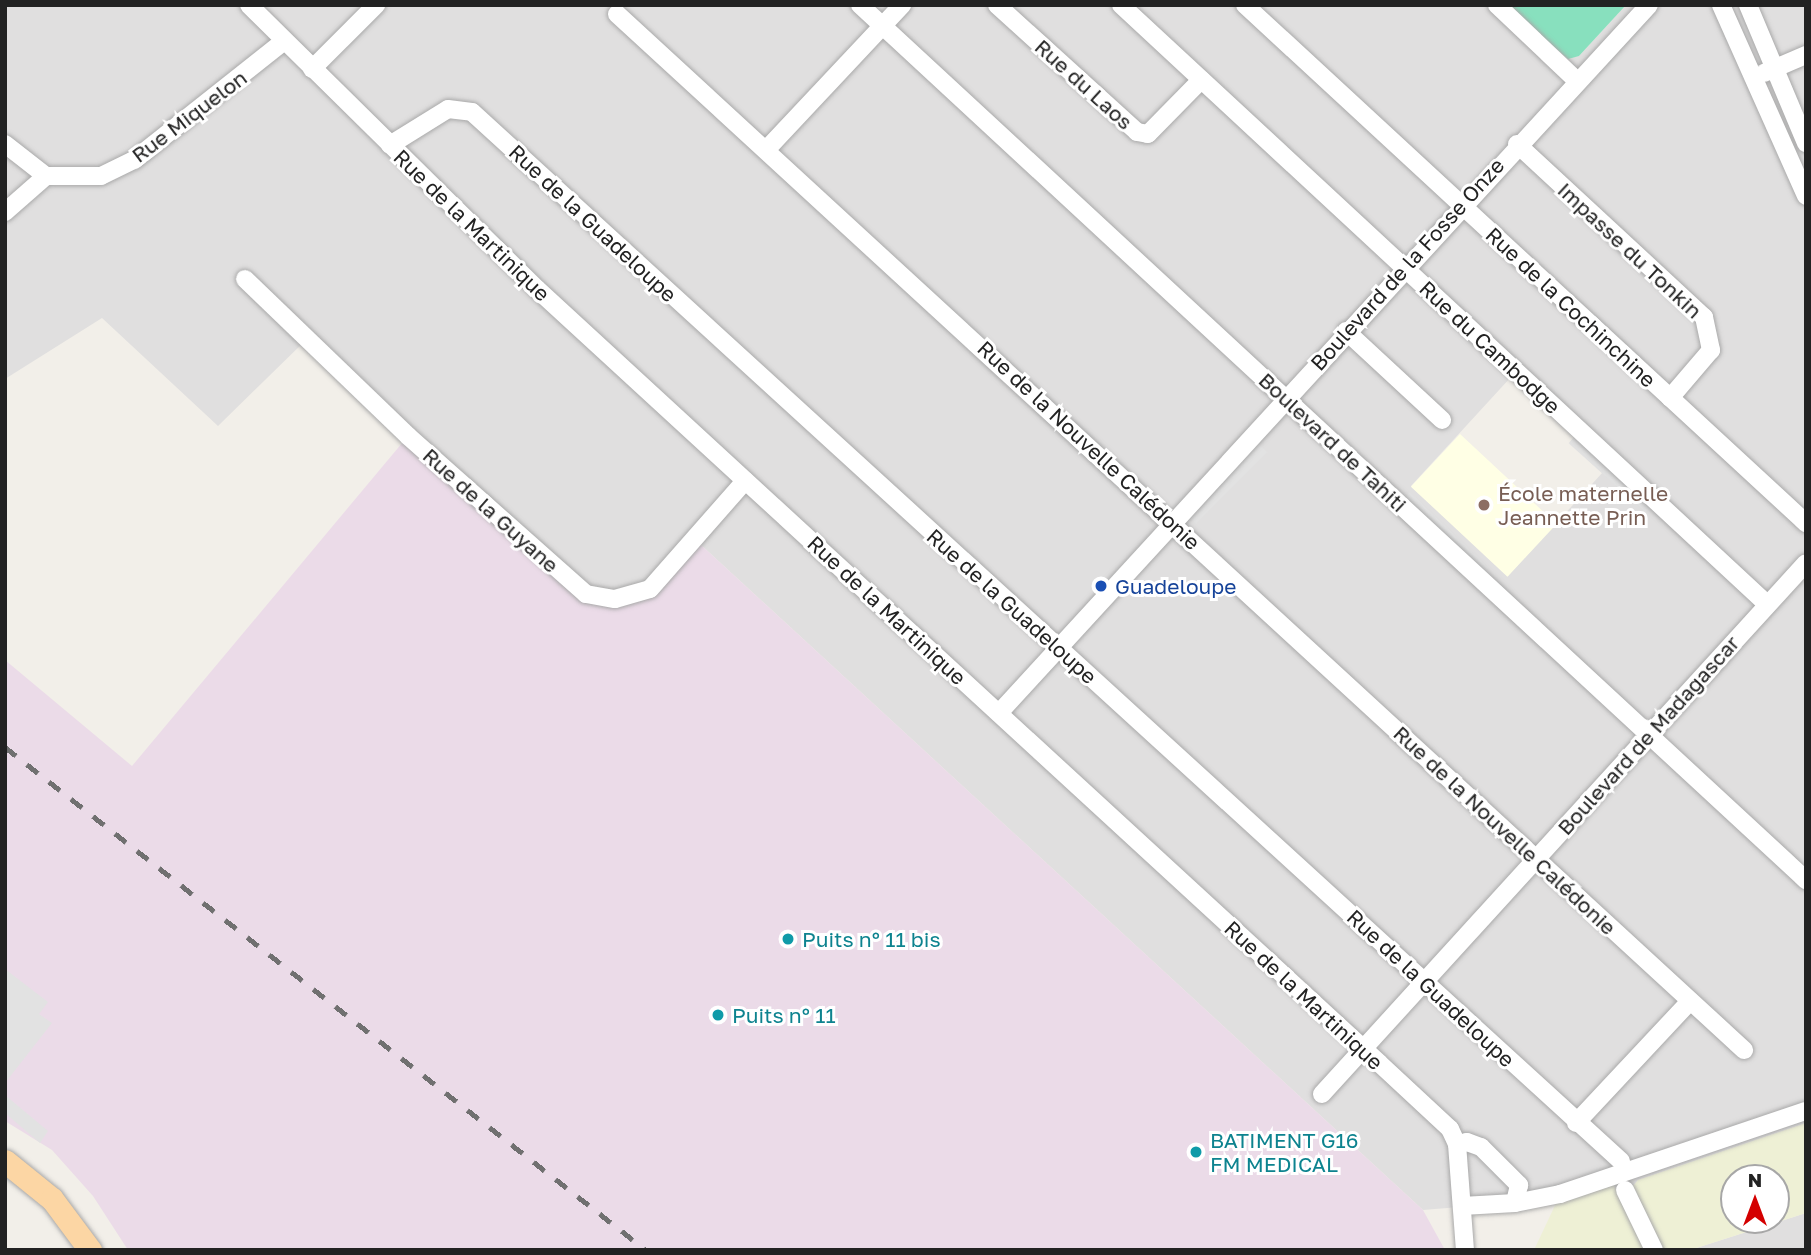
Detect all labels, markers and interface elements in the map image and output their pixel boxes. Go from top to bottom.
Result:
street label: Rue du Laos [1030,34,1138,134]
street label: Rue Miquelon [127,65,251,167]
street label: Rue de la Guadeloupe [504,139,682,307]
street label: Rue de la Martinique [389,144,555,306]
street label: Boulevard de la Fosse Onze [1305,153,1509,375]
street label: Impasse du Tonkin [1553,177,1707,323]
street label: Rue de la Cochinchine [1481,222,1661,392]
street label: Rue du Cambodge [1414,275,1566,419]
street label: Rue de la Nouvelle Calédonie [973,335,1205,555]
street label: Boulevard de Tahiti [1254,367,1412,517]
street label: Rue de la Guyane [418,442,564,578]
place label: École maternelle Jeannette Prin [1498,480,1668,530]
marker: École maternelle Jeannette Prin [1476,497,1492,513]
street label: Rue de la Guadeloupe [922,523,1102,689]
street label: Rue de la Martinique [803,530,971,690]
place label: Guadeloupe [1115,573,1236,599]
marker: Guadeloupe [1093,578,1109,594]
street label: Boulevard de Madagascar [1552,630,1744,840]
street label: Rue de la Nouvelle Calédonie [1389,720,1621,940]
street label: Rue de la Guadeloupe [1342,904,1520,1072]
street label: Rue de la Martinique [1220,915,1388,1075]
place label: Puits n° 11 bis [802,926,941,952]
marker: Puits n° 11 bis [780,931,796,947]
place label: Puits n° 11 [732,1002,836,1028]
marker: Puits n° 11 [710,1007,726,1023]
place label: BATIMENT G16 FM MEDICAL [1210,1127,1358,1177]
marker: BATIMENT G16 FM MEDICAL [1188,1144,1204,1160]
north arrow [1720,1164,1790,1234]
text: N [1748,1168,1762,1191]

